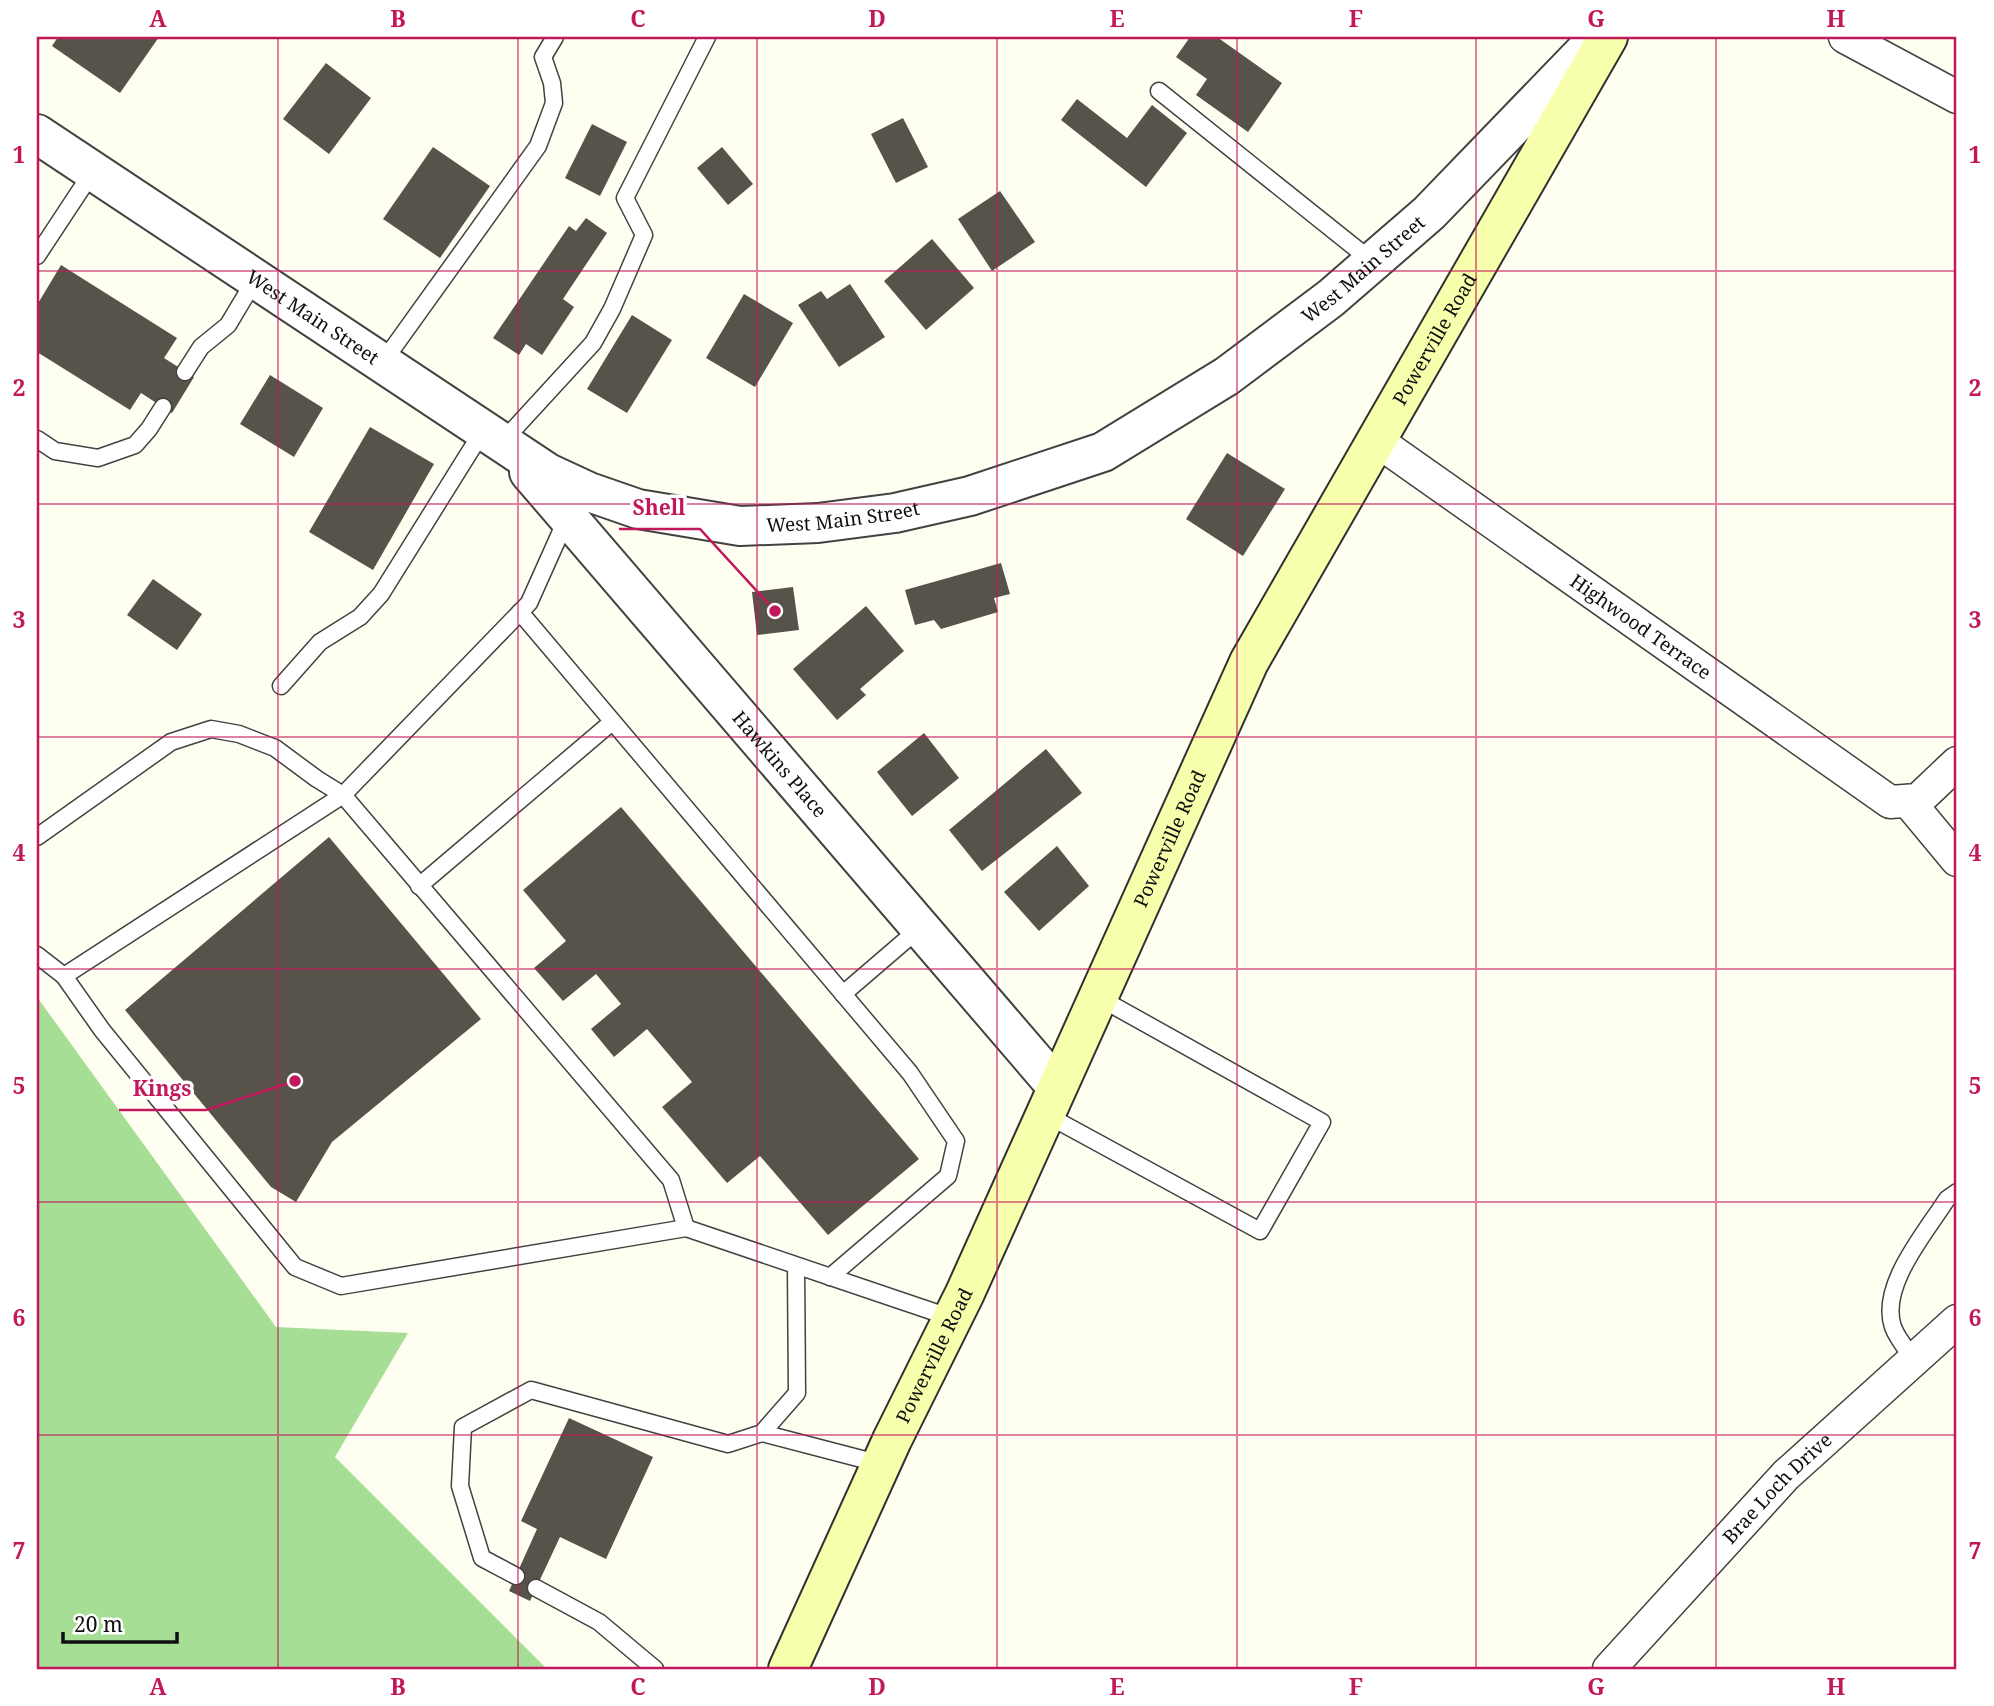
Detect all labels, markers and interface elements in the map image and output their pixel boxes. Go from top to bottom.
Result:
text: A [149,2,167,34]
text: B [390,2,406,34]
text: C [630,2,646,34]
text: D [868,2,886,34]
text: E [1109,2,1125,34]
text: F [1349,2,1363,34]
text: G [1587,2,1605,34]
text: H [1827,2,1846,34]
text: 1 [13,138,26,170]
text: 1 [1969,138,1982,170]
street label: West Main Street [1296,209,1431,329]
street label: West Main Street [241,264,384,371]
street label: Powerville Road [1386,268,1483,410]
text: 2 [13,371,26,403]
text: 2 [1969,371,1982,403]
callout: Shell [619,487,700,529]
text: Shell [633,493,686,521]
street label: West Main Street [766,495,922,538]
street label: Highwood Terrace [1565,568,1717,685]
text: 3 [13,603,26,635]
text: 3 [1969,603,1982,635]
street label: Hawkins Place [727,705,833,823]
street label: Powerville Road [1127,766,1212,911]
text: 4 [13,836,26,868]
text: 4 [1969,836,1982,868]
callout: Kings [119,1068,206,1110]
text: 5 [13,1069,26,1101]
text: 5 [1969,1069,1982,1101]
text: Kings [133,1074,191,1102]
street label: Powerville Road [890,1283,979,1427]
text: 6 [13,1301,26,1333]
text: 6 [1969,1301,1982,1333]
street label: Brae Loch Drive [1717,1427,1837,1549]
text: 7 [13,1534,26,1566]
text: 7 [1969,1534,1982,1566]
scale bar [63,1601,177,1645]
text: 20 m [74,1610,123,1638]
text: A [149,1670,167,1702]
text: B [390,1670,406,1702]
text: C [630,1670,646,1702]
text: D [868,1670,886,1702]
text: E [1109,1670,1125,1702]
text: F [1349,1670,1363,1702]
text: G [1587,1670,1605,1702]
text: H [1827,1670,1846,1702]

